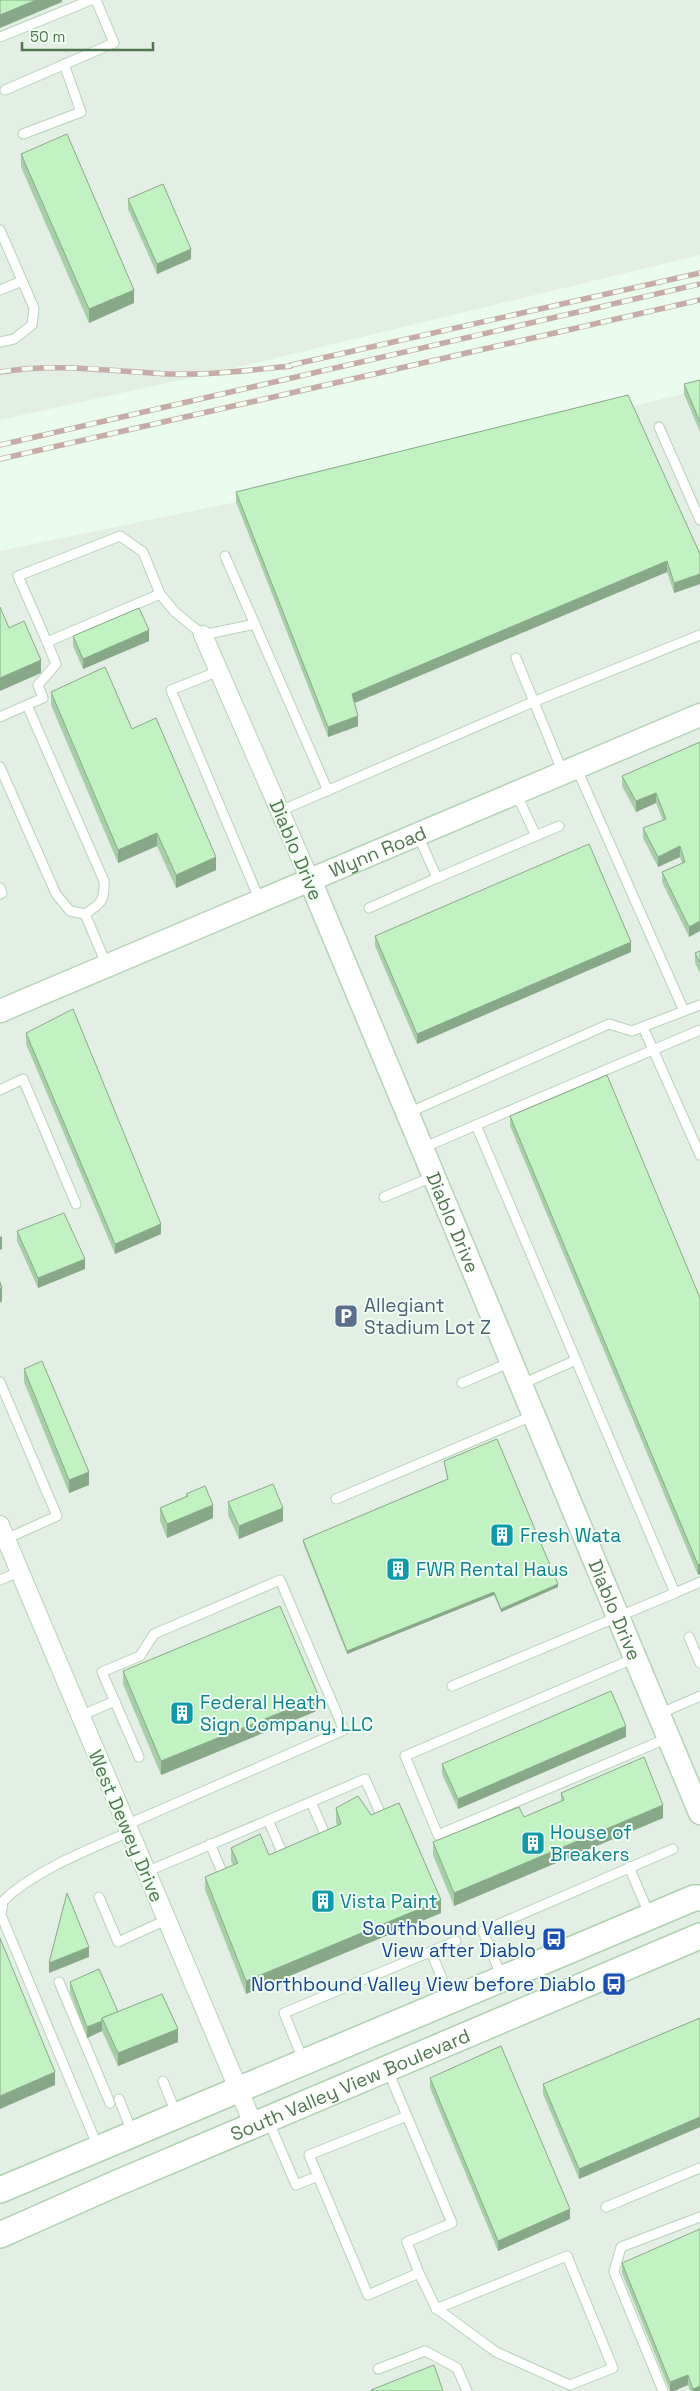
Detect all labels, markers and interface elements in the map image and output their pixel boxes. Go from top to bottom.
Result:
scale bar [22,20,154,52]
text: 50 m [30,27,65,46]
street label: Diablo Drive [264,796,328,904]
street label: Wynn Road [325,820,430,883]
street label: Diablo Drive [421,1168,485,1277]
place label: Allegiant Stadium Lot Z [364,1293,491,1340]
parking icon: Allegiant Stadium Lot Z [333,1303,359,1329]
building icon: Fresh Wata [489,1522,515,1548]
place label: Fresh Wata [520,1523,621,1548]
street label: Diablo Drive [583,1555,647,1664]
building icon: FWR Rental Haus [385,1556,411,1582]
place label: FWR Rental Haus [416,1557,568,1582]
place label: Federal Heath Sign Company, LLC [200,1690,373,1737]
building icon: Federal Heath Sign Company, LLC [169,1700,195,1726]
street label: West Dewey Drive [83,1746,169,1906]
place label: House of Breakers [550,1820,632,1867]
building icon: House of Breakers [520,1830,546,1856]
building icon: Vista Paint [310,1888,336,1914]
place label: Vista Paint [340,1889,438,1914]
place label: Southbound Valley View after Diablo [362,1916,536,1963]
bus stop icon: Southbound Valley View after Diablo [541,1926,567,1952]
bus stop icon: Northbound Valley View before Diablo [601,1971,627,1997]
place label: Northbound Valley View before Diablo [251,1972,596,1997]
street label: South Valley View Boulevard [226,2023,474,2146]

